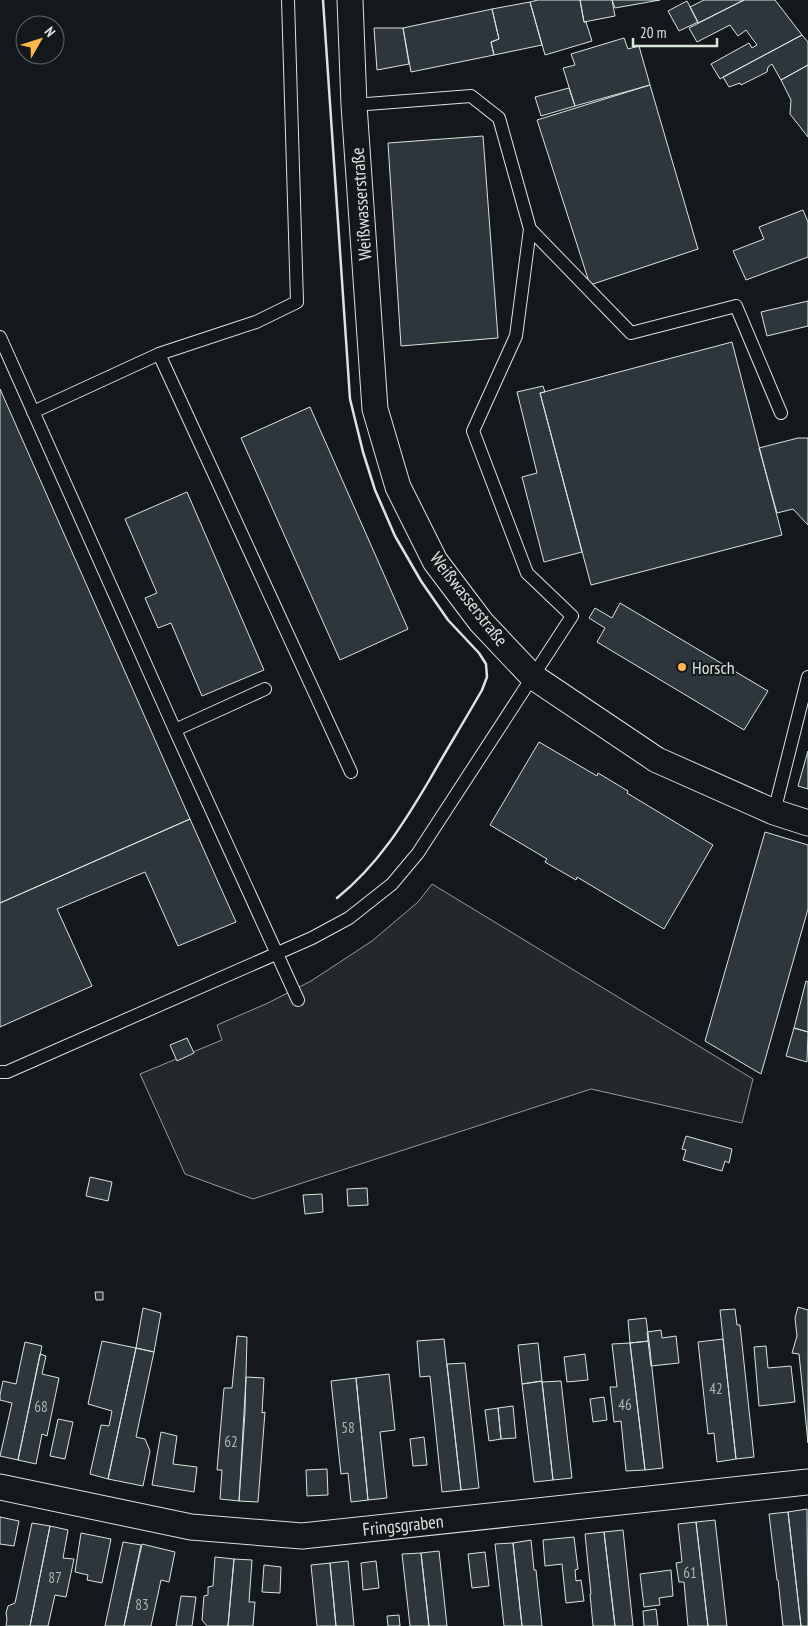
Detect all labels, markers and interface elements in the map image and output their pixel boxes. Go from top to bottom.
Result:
north arrow [15,15,65,65]
scale bar [633,15,717,47]
text: N [41,23,59,40]
text: 20 m [640,23,666,42]
street label: Weißwasserstraße [346,147,376,261]
street label: Weißwasserstraße [425,547,513,651]
place label: Horsch [692,656,735,679]
marker: Horsch [676,661,688,673]
house number: 42 [709,1379,723,1398]
house number: 46 [618,1395,632,1414]
house number: 68 [34,1397,48,1416]
house number: 58 [341,1418,355,1437]
house number: 62 [224,1432,238,1451]
street label: Fringsgraben [361,1509,445,1541]
house number: 61 [683,1563,697,1582]
house number: 87 [48,1568,62,1587]
house number: 83 [135,1595,149,1614]

